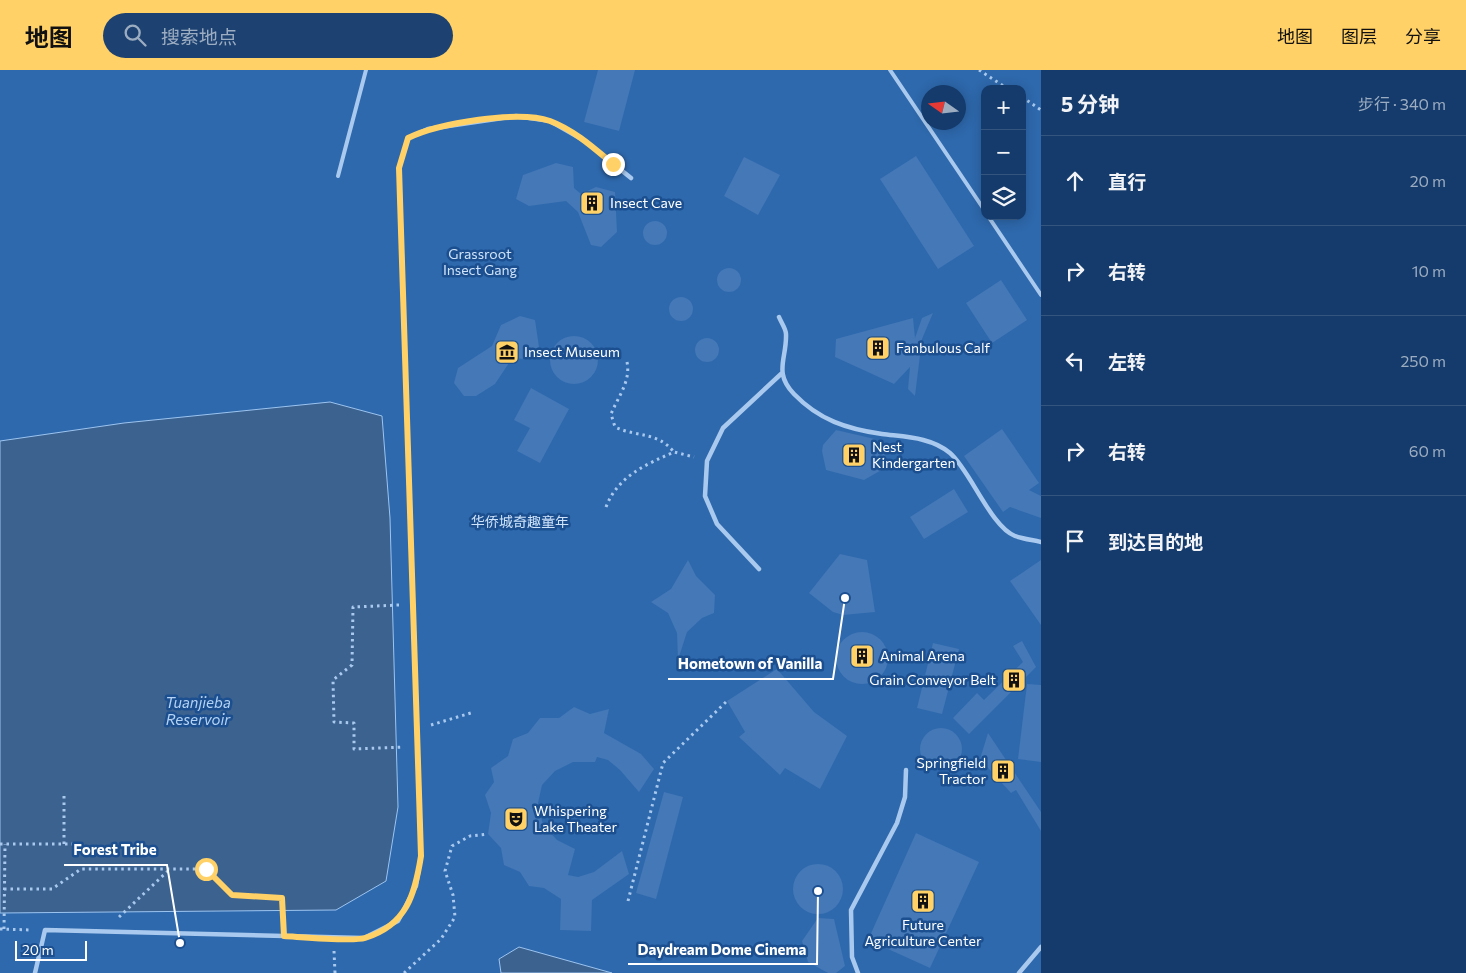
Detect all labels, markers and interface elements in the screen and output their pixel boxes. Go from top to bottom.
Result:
search box [103,13,453,58]
icon: search [121,21,149,49]
text: 地图 [25,22,73,51]
text: 搜索地点 [161,25,237,48]
text: 地图 [1277,25,1313,47]
text: 图层 [1341,25,1377,47]
text: 分享 [1405,25,1441,47]
north arrow [921,85,966,130]
map controls [981,85,1026,220]
button: + [981,85,1026,130]
text: 5 分钟 [1061,91,1119,116]
text: 步行 · 340 m [1358,94,1446,113]
button: − [981,130,1026,175]
route end [602,153,625,176]
icon: ahead [1061,167,1089,195]
text: 直行 [1108,170,1146,193]
text: 20 m [1410,171,1446,190]
button: layers [981,175,1026,220]
building icon: Insect Cave [579,190,605,216]
place label: Insect Cave [610,194,682,211]
park label: Grassroot Insect Gang [443,245,518,278]
icon: right [1061,257,1089,285]
text: 右转 [1108,260,1146,283]
text: 10 m [1412,261,1446,280]
building icon: Fanbulous Calf [865,335,891,361]
museum icon: Insect Museum [494,339,520,365]
place label: Fanbulous Calf [896,339,990,356]
place label: Insect Museum [524,343,620,360]
icon: left [1061,347,1089,375]
text: 左转 [1108,350,1146,373]
text: 250 m [1400,351,1446,370]
icon: right [1061,437,1089,465]
place label: Nest Kindergarten [872,438,956,471]
text: 右转 [1108,440,1146,463]
text: 60 m [1409,441,1446,460]
building icon: Nest Kindergarten [841,442,867,468]
park label: 华侨城奇趣童年 [471,513,569,530]
icon: arrive [1061,527,1089,555]
text: 到达目的地 [1108,530,1203,553]
building icon: Animal Arena [849,643,875,669]
place label: Animal Arena [880,647,965,664]
callout: Hometown of Vanilla [668,649,833,679]
text: Hometown of Vanilla [678,654,822,672]
building icon: Grain Conveyor Belt [1001,667,1027,693]
place label: Grain Conveyor Belt [869,671,996,688]
water label: Tuanjieba Reservoir [165,693,231,728]
place label: Springfield Tractor [917,754,986,787]
building icon: Springfield Tractor [990,758,1016,784]
place label: Whispering Lake Theater [534,802,617,835]
theatre icon: Whispering Lake Theater [503,806,529,832]
callout: Forest Tribe [64,835,167,865]
text: Forest Tribe [73,840,157,858]
route start [195,858,218,881]
building icon: Future Agriculture Center [910,888,936,914]
place label: Future Agriculture Center [864,916,982,949]
callout: Daydream Dome Cinema [628,934,817,964]
scale bar [15,938,88,961]
text: Daydream Dome Cinema [637,940,807,958]
text: 20 m [22,941,54,958]

